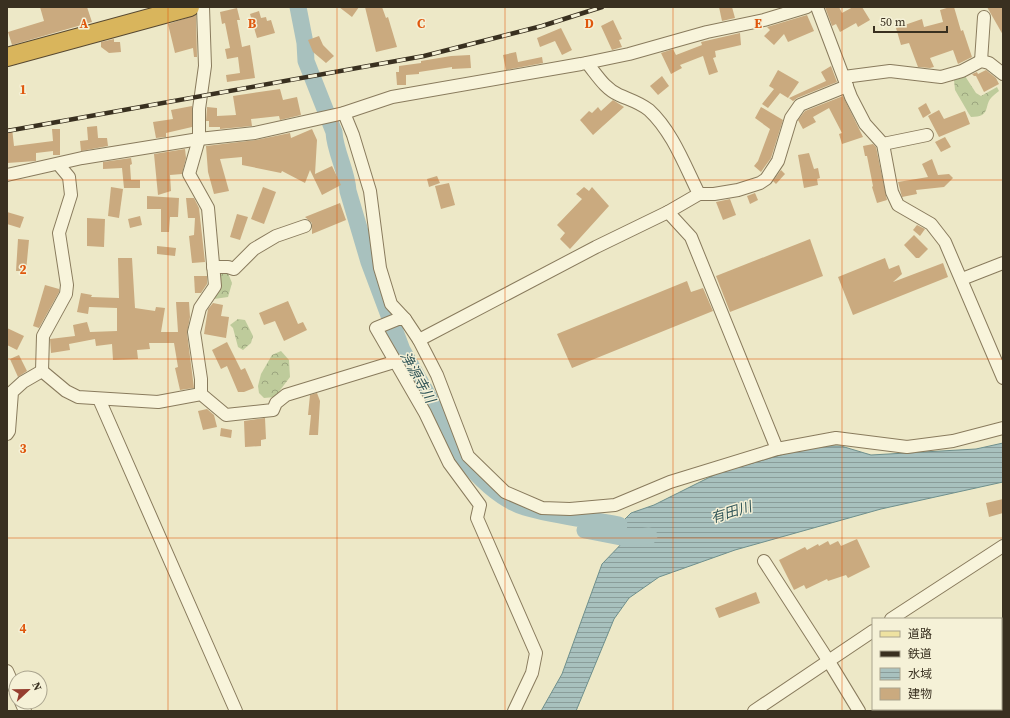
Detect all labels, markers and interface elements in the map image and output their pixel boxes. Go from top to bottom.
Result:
scale bar [874,8,947,34]
text: 50 m [880,14,906,30]
text: A [80,15,89,32]
text: B [248,15,257,32]
text: C [417,15,425,32]
text: D [584,15,594,32]
text: E [754,15,762,32]
text: 1 [19,81,27,98]
text: 2 [19,261,27,278]
water label: 浄源寺川 [396,348,441,408]
text: 3 [19,440,27,457]
water label: 有田川 [708,496,756,528]
legend [872,618,1002,710]
text: 4 [19,620,27,637]
text: 道路 [908,626,932,642]
text: 鉄道 [908,646,932,662]
text: 水域 [908,666,932,682]
north arrow [8,670,48,710]
text: N [28,680,45,693]
text: 建物 [908,686,932,702]

